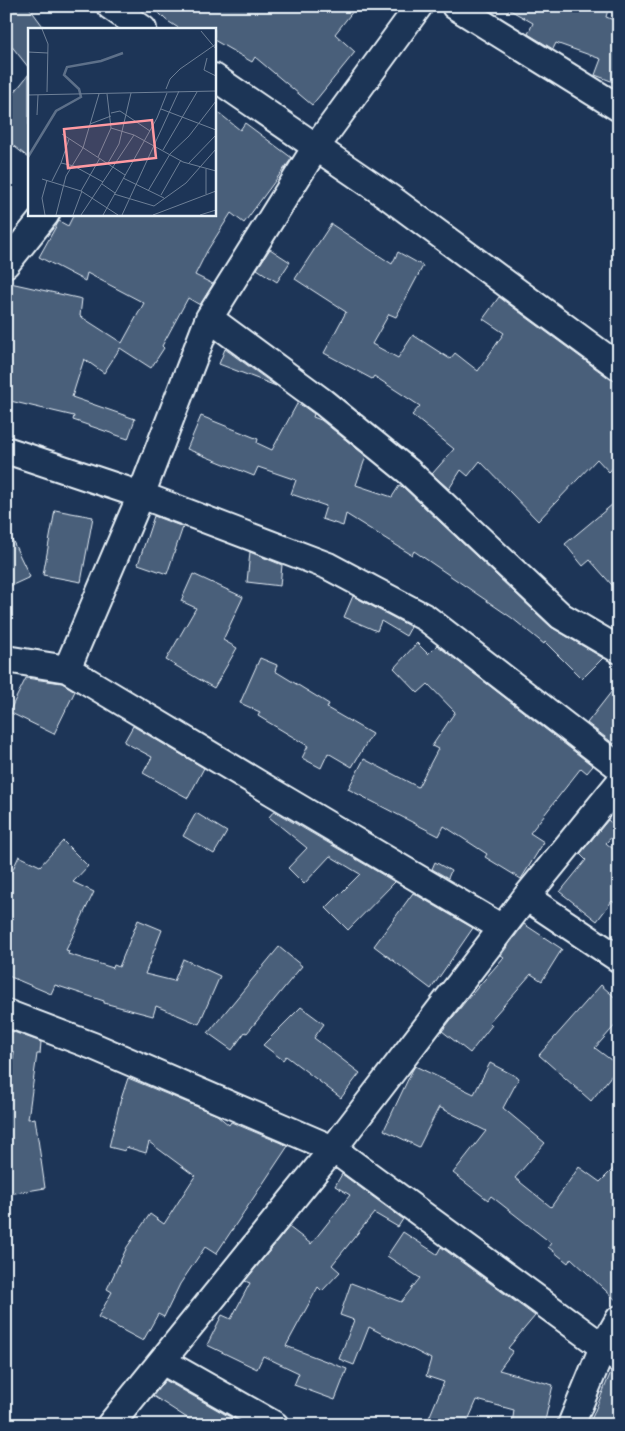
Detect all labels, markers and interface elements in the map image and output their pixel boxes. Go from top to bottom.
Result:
inset map [28,28,215,215]

